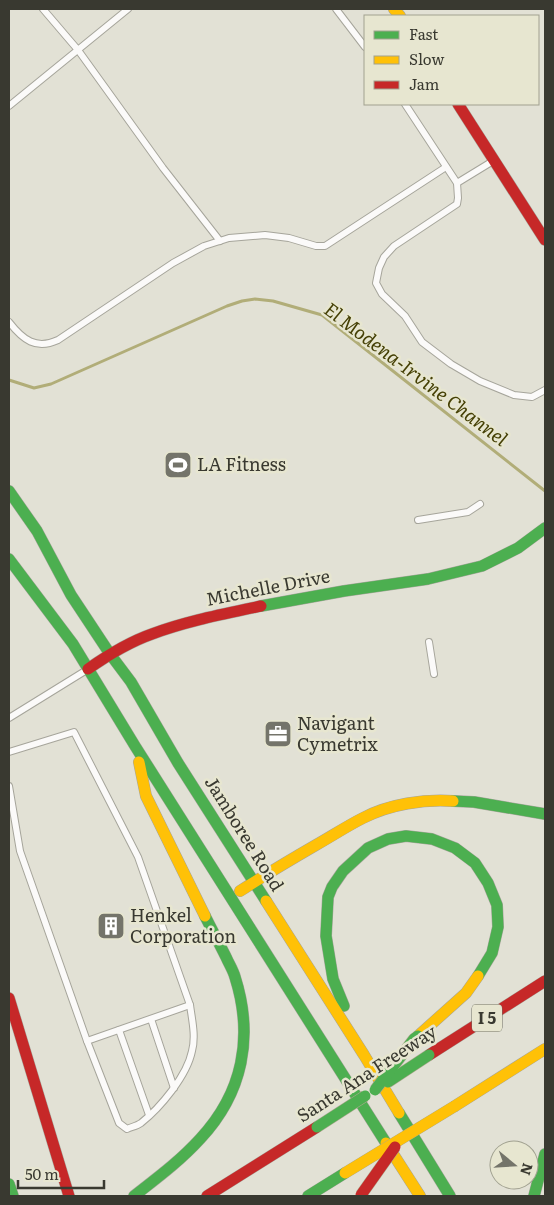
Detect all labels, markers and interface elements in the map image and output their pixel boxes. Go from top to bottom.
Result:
legend [364,15,539,105]
text: Fast [409,22,438,45]
text: Slow [409,47,444,70]
text: Jam [409,72,440,95]
water label: El Modena-Irvine Channel [319,295,515,452]
sports icon: LA Fitness [163,450,193,480]
place label: LA Fitness [197,450,286,477]
street label: Michelle Drive [203,561,332,612]
place label: Navigant Cymetrix [297,709,379,757]
office icon: Navigant Cymetrix [263,719,293,749]
street label: Jamboree Road [199,770,292,896]
place label: Henkel Corporation [130,901,236,949]
building icon: Henkel Corporation [96,911,126,941]
road number: I 5 [472,1004,502,1032]
street label: Santa Ana Freeway [291,1017,442,1128]
north arrow [489,1140,539,1190]
scale bar [18,1158,104,1190]
text: N [516,1161,539,1178]
text: 50 m [25,1162,59,1185]

